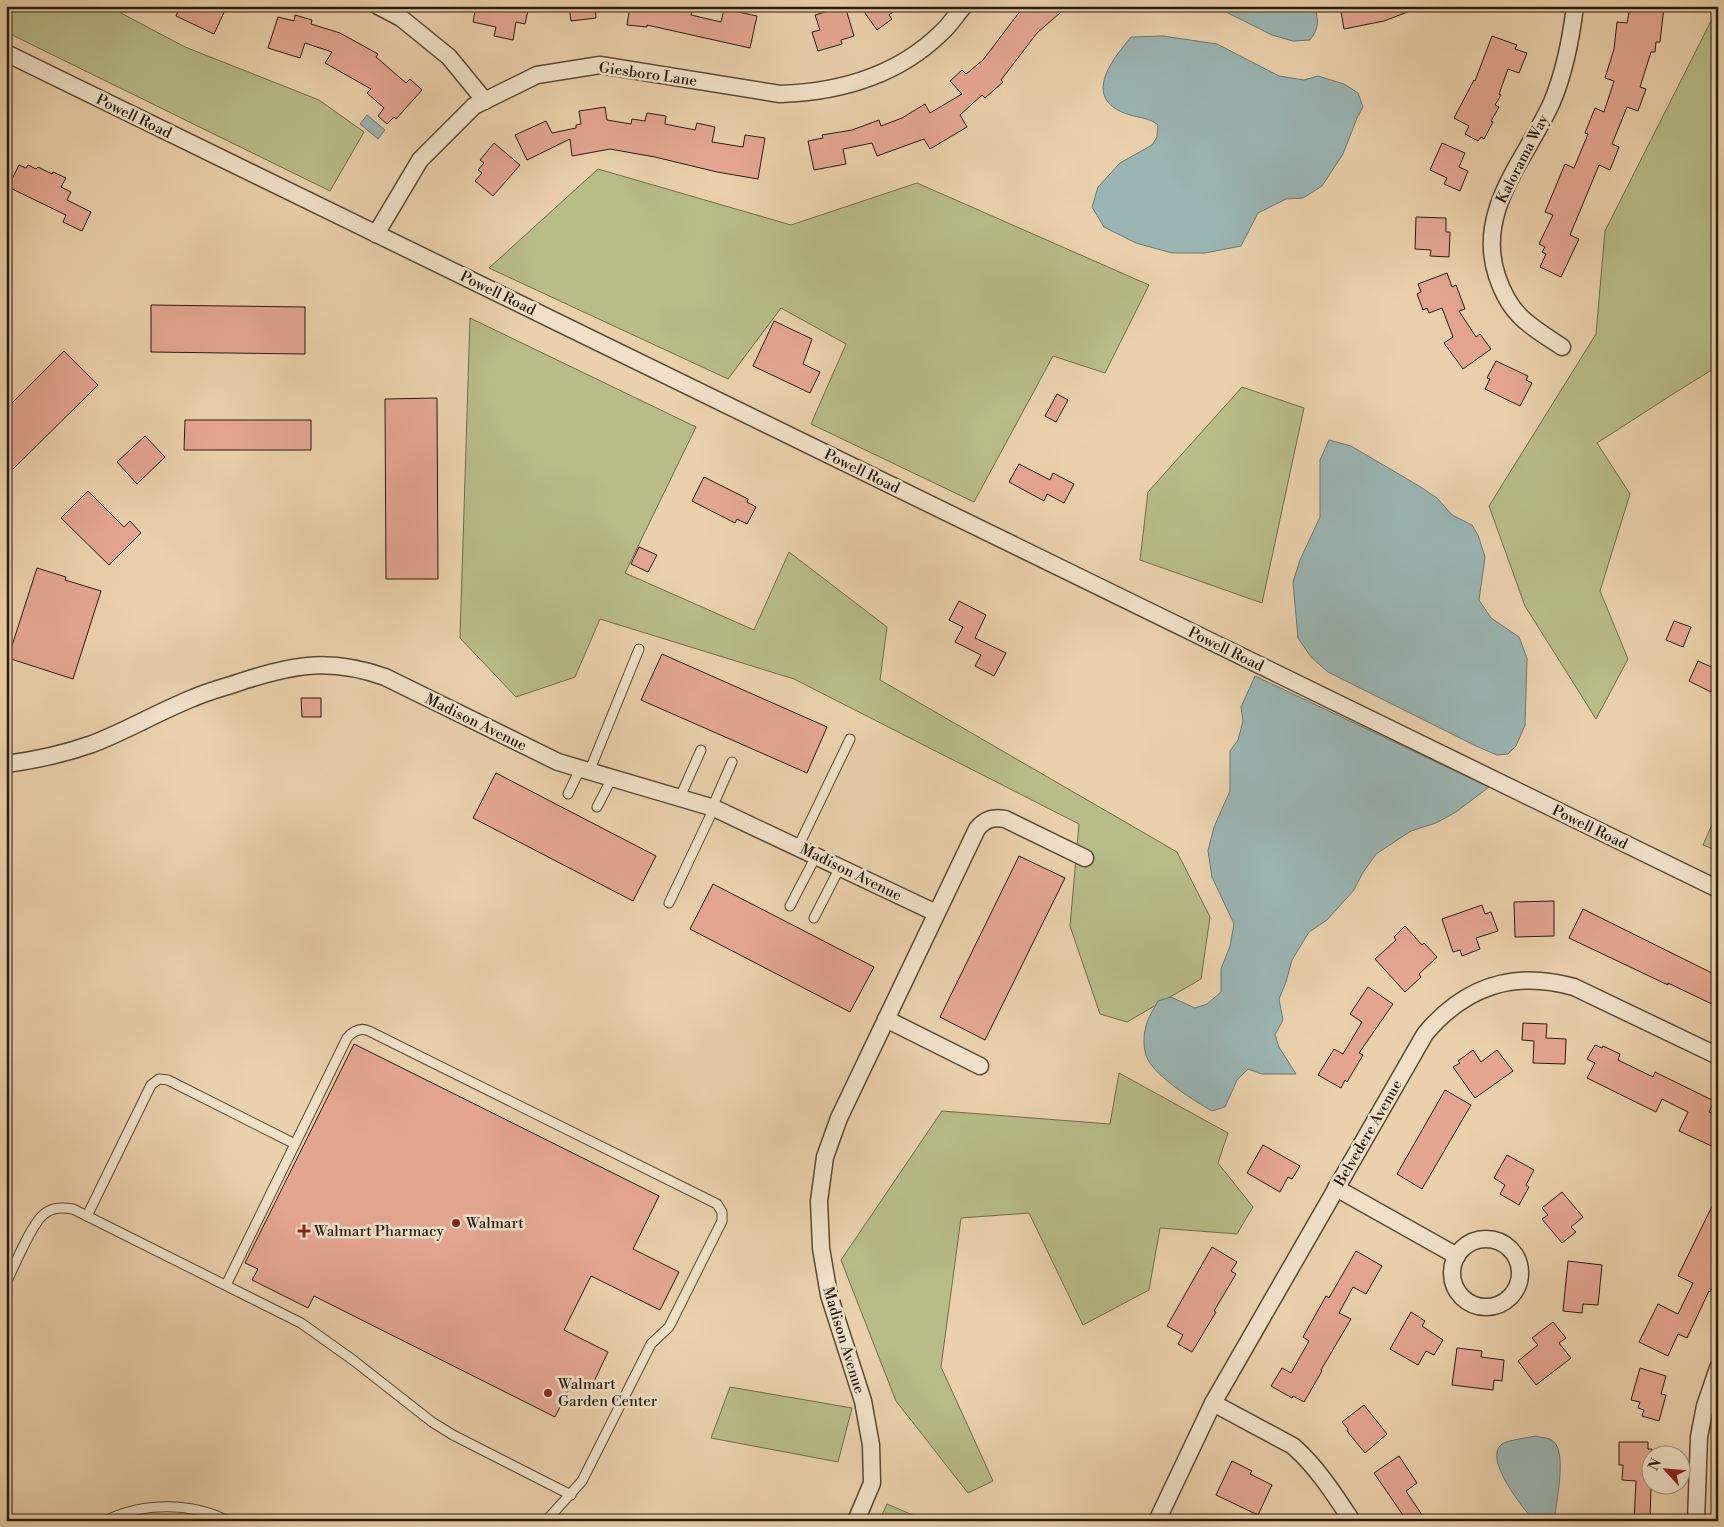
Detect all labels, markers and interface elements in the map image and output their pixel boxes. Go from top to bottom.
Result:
street label: Giesboro Lane [598,58,698,91]
street label: Powell Road [93,90,175,143]
street label: Kalorama Way [1492,111,1553,207]
street label: Powell Road [457,267,539,320]
street label: Powell Road [821,445,903,498]
street label: Powell Road [1185,623,1267,676]
street label: Madison Avenue [422,690,530,755]
street label: Powell Road [1549,801,1631,854]
street label: Madison Avenue [797,840,905,905]
street label: Belvedere Avenue [1330,1077,1407,1191]
place label: Walmart [465,1214,524,1233]
marker: Walmart [450,1217,462,1229]
place label: Walmart Pharmacy [313,1222,445,1241]
marker: Walmart Pharmacy [298,1225,310,1237]
street label: Madison Avenue [818,1284,869,1396]
place label: Walmart Garden Center [557,1375,658,1411]
marker: Walmart Garden Center [542,1387,554,1399]
north arrow [1642,1444,1692,1494]
text: N [1645,1456,1666,1474]

